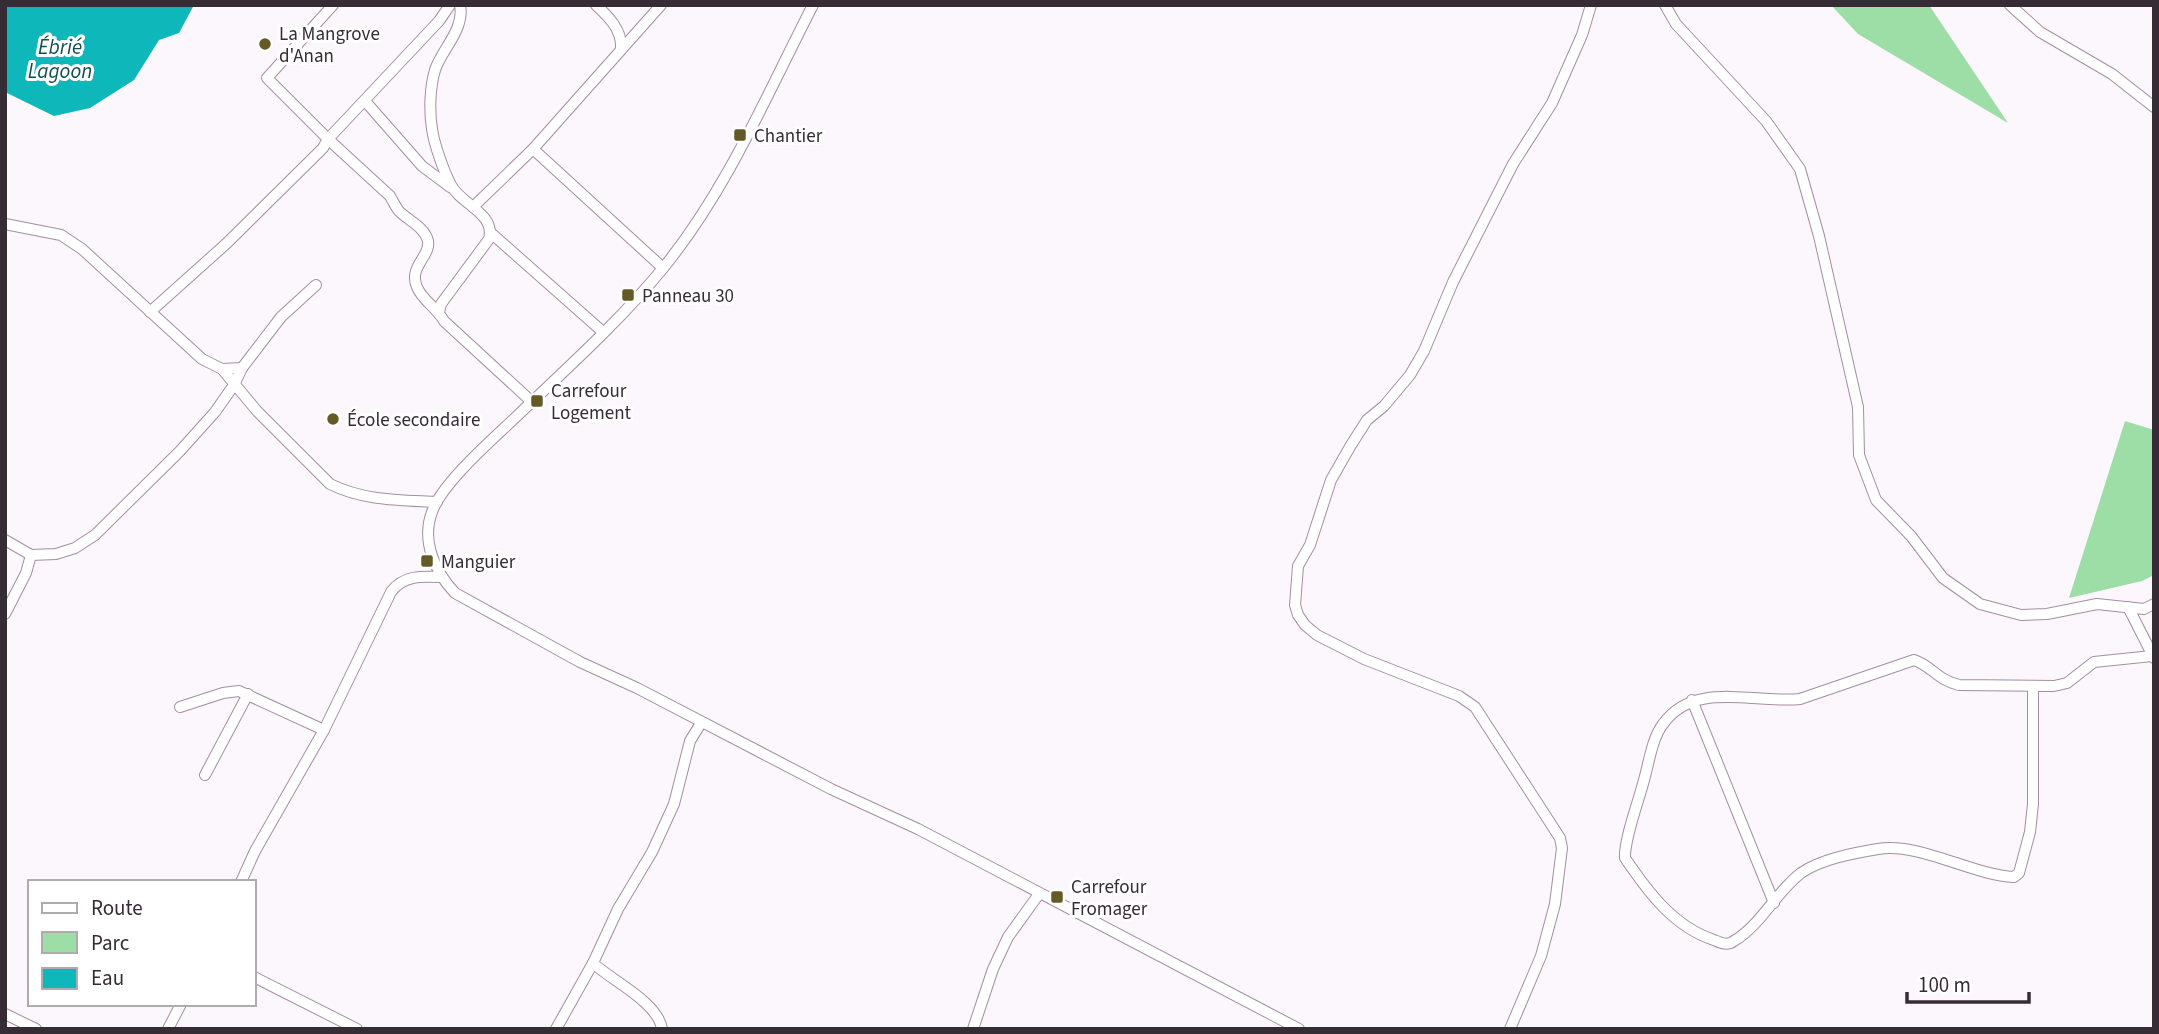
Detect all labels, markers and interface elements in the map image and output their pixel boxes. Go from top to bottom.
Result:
place label: La Mangrove d'Anan [279,21,380,70]
water label: Ébrié Lagoon [28,32,92,86]
marker: La Mangrove d'Anan [257,36,273,52]
place label: Chantier [754,123,823,150]
marker: Chantier [732,127,748,143]
place label: Panneau 30 [642,283,734,310]
marker: Panneau 30 [620,287,636,303]
place label: Carrefour Logement [551,378,632,427]
marker: Carrefour Logement [529,393,545,409]
place label: École secondaire [347,407,480,434]
marker: École secondaire [325,411,341,427]
place label: Manguier [441,549,516,576]
marker: Manguier [419,553,435,569]
place label: Carrefour Fromager [1071,874,1148,923]
legend [28,880,256,1006]
marker: Carrefour Fromager [1049,889,1065,905]
text: Route [91,893,143,923]
text: Parc [91,928,130,958]
scale bar [1907,960,2030,1004]
text: Eau [91,963,124,993]
text: 100 m [1918,970,1971,1000]

